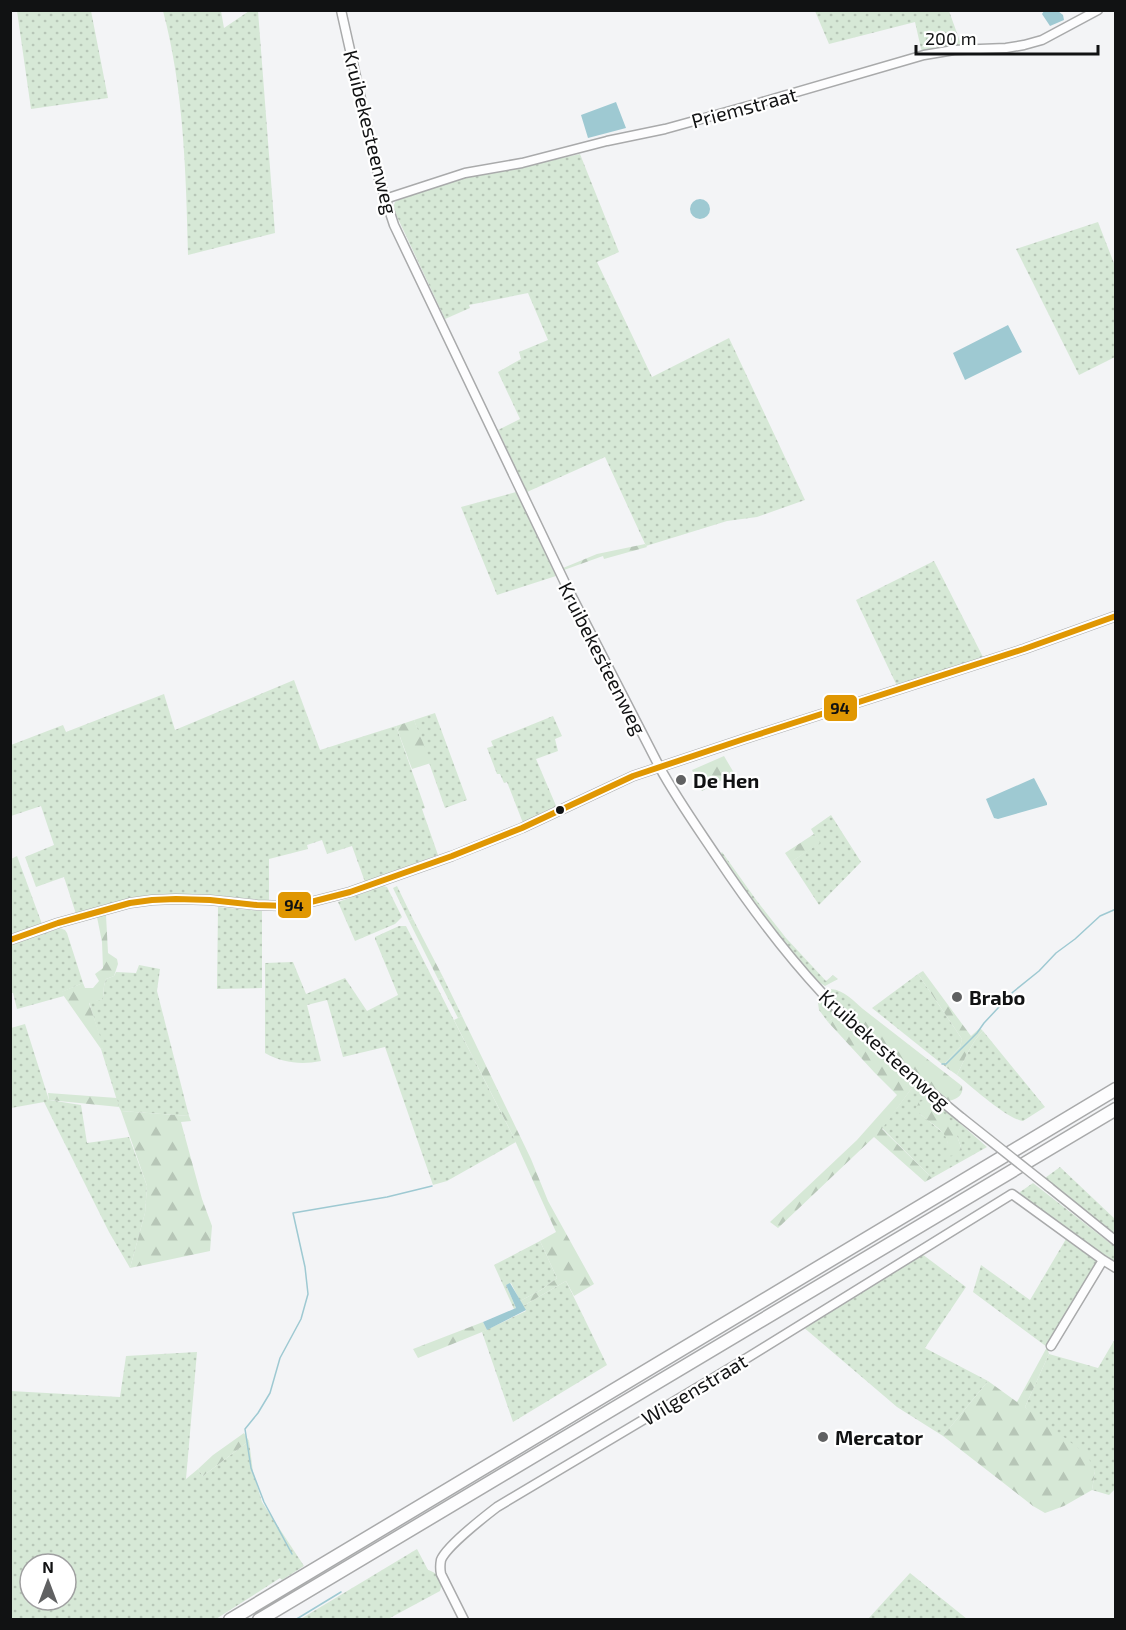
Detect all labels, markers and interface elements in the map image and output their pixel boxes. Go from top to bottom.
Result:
scale bar [916,18,1098,56]
text: 200 m [925,27,977,49]
street label: Kruibekesteenweg [339,48,403,216]
street label: Priemstraat [689,81,800,133]
street label: Kruibekesteenweg [554,578,652,738]
line badge: 94 [823,694,858,722]
text: 94 [830,698,850,717]
place label: De Hen [693,768,759,792]
marker: De Hen [674,773,688,787]
unlabelled marker [554,804,566,816]
line badge: 94 [277,891,312,919]
text: 94 [284,895,304,914]
street label: Kruibekesteenweg [814,984,956,1114]
place label: Brabo [969,985,1025,1009]
marker: Brabo [950,990,964,1004]
street label: Wilgenstraat [637,1348,751,1430]
place label: Mercator [835,1425,924,1449]
marker: Mercator [816,1430,830,1444]
north arrow [18,1552,78,1612]
text: N [42,1557,54,1576]

